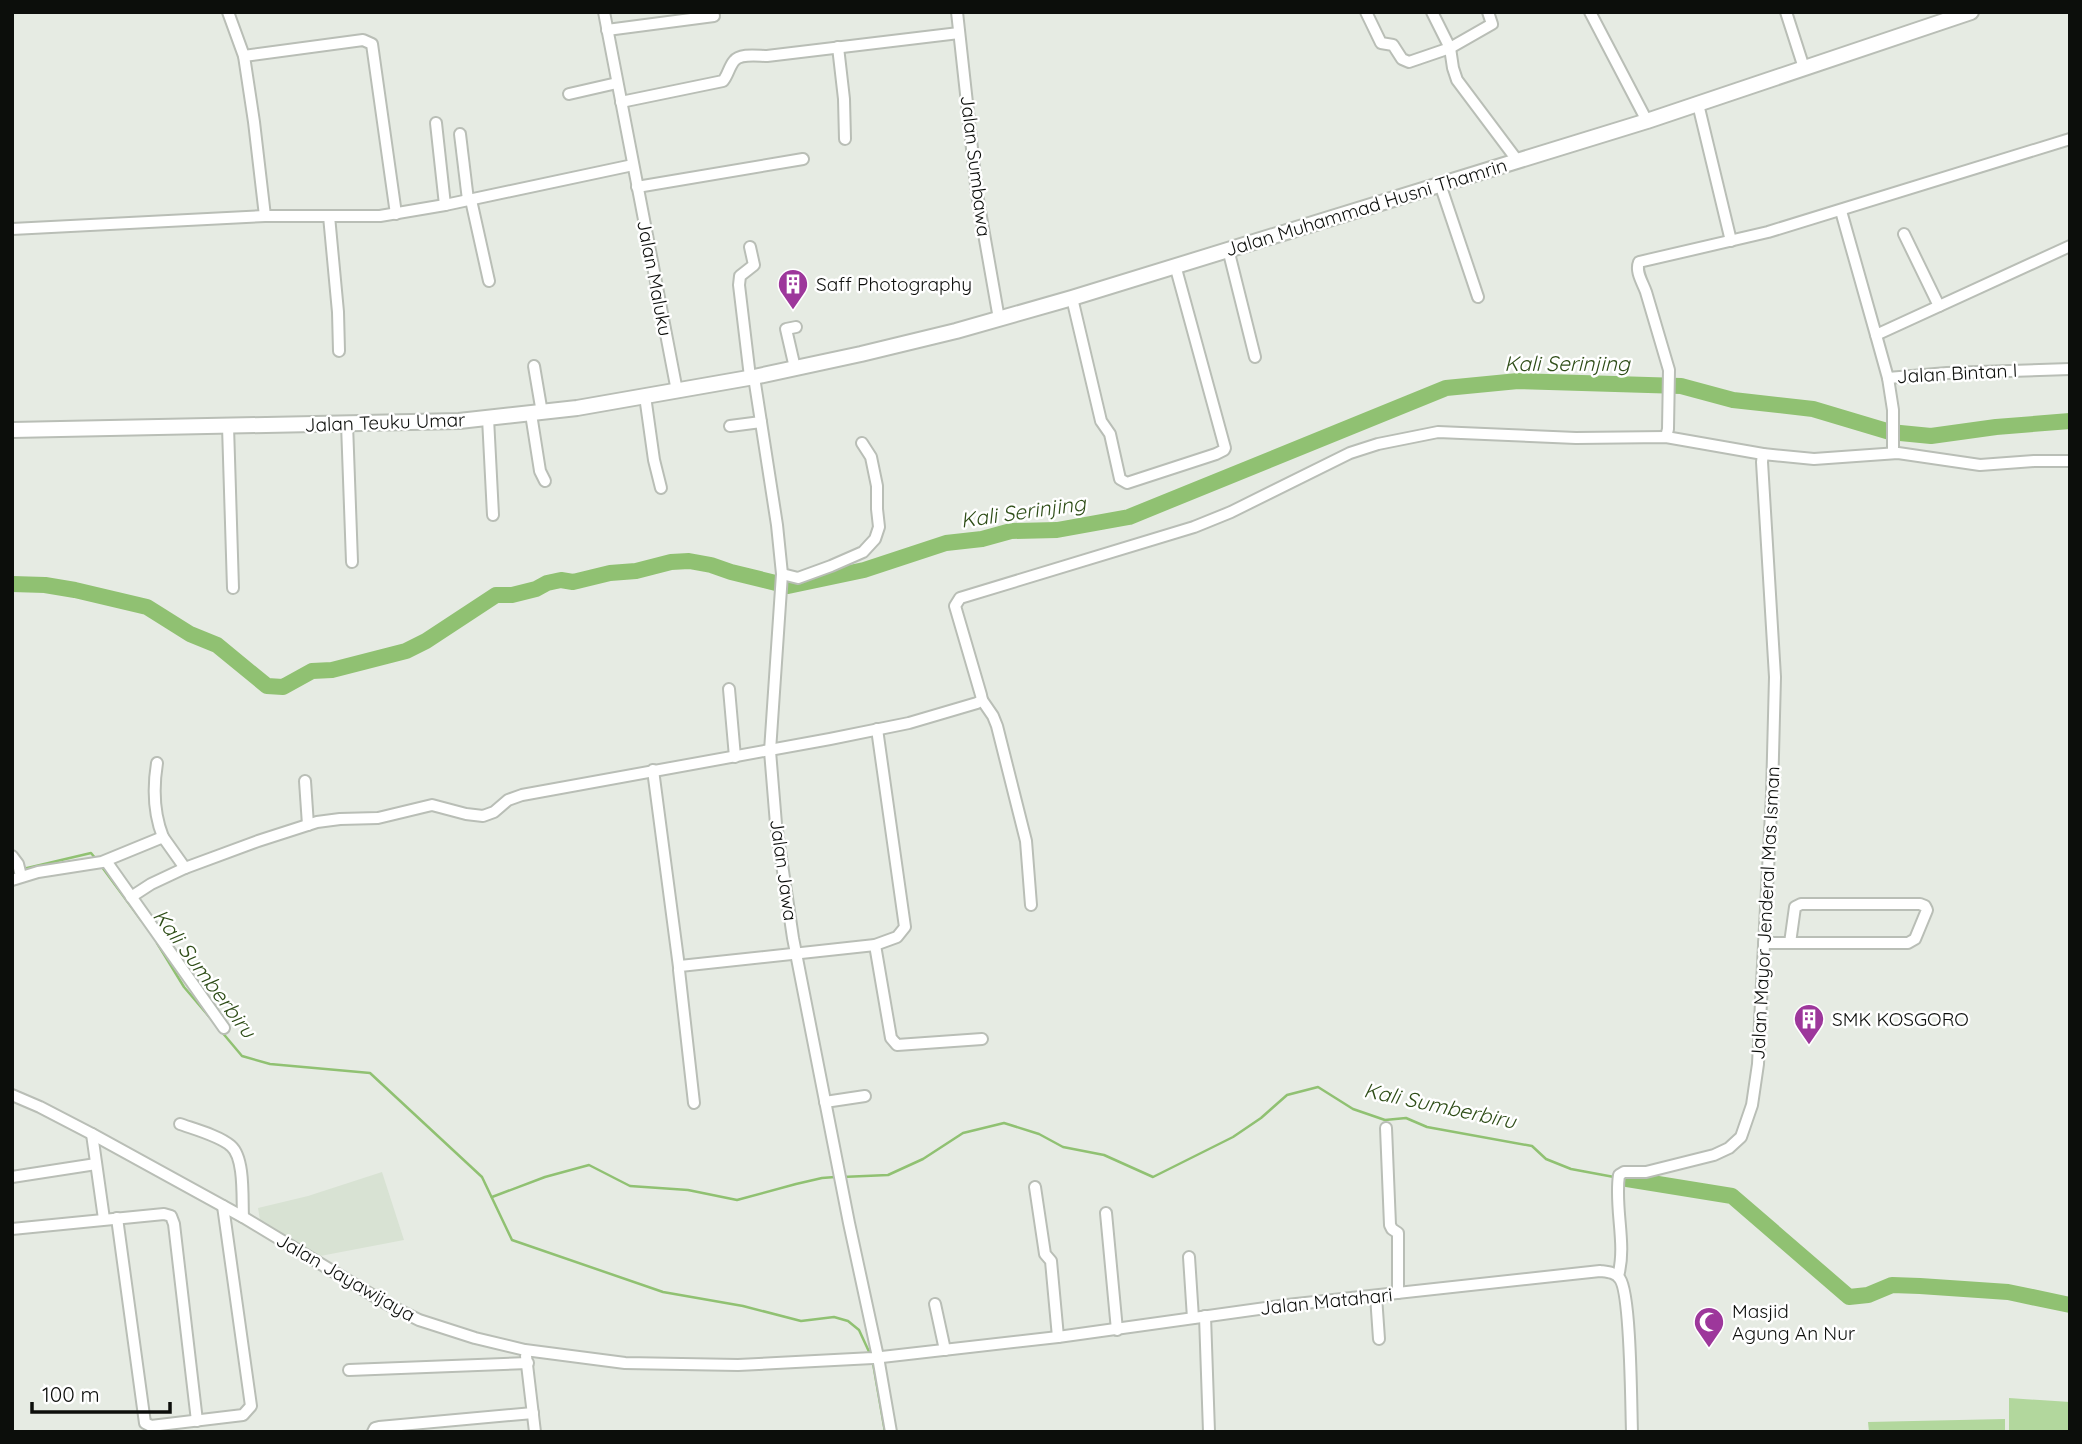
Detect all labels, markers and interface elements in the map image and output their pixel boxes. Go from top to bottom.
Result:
street label: Jalan Sumbawa [955,94,997,238]
street label: Jalan Muhammad Husni Thamrin [1222,153,1510,261]
street label: Jalan Maluku [632,218,678,338]
building icon: Saff Photography [776,267,810,311]
place label: Saff Photography [816,272,972,296]
water label: Kali Serinjing [1504,350,1632,376]
street label: Jalan Bintan I [1896,358,2018,388]
street label: Jalan Teuku Umar [304,407,467,437]
water label: Kali Serinjing [959,489,1089,533]
street label: Jalan Mayor Jenderal Mas Isman [1745,766,1785,1060]
street label: Jalan Jawa [765,818,803,922]
water label: Kali Sumberbiru [148,903,263,1043]
building icon: SMK KOSGORO [1792,1002,1826,1046]
place label: SMK KOSGORO [1832,1007,1969,1031]
water label: Kali Sumberbiru [1362,1076,1519,1134]
street label: Jalan Jayawijaya [272,1228,420,1326]
street label: Jalan Matahari [1258,1282,1394,1320]
place label: Masjid Agung An Nur [1732,1299,1856,1345]
mosque icon: Masjid Agung An Nur [1692,1305,1726,1349]
scale bar [32,1370,170,1414]
text: 100 m [42,1381,100,1407]

